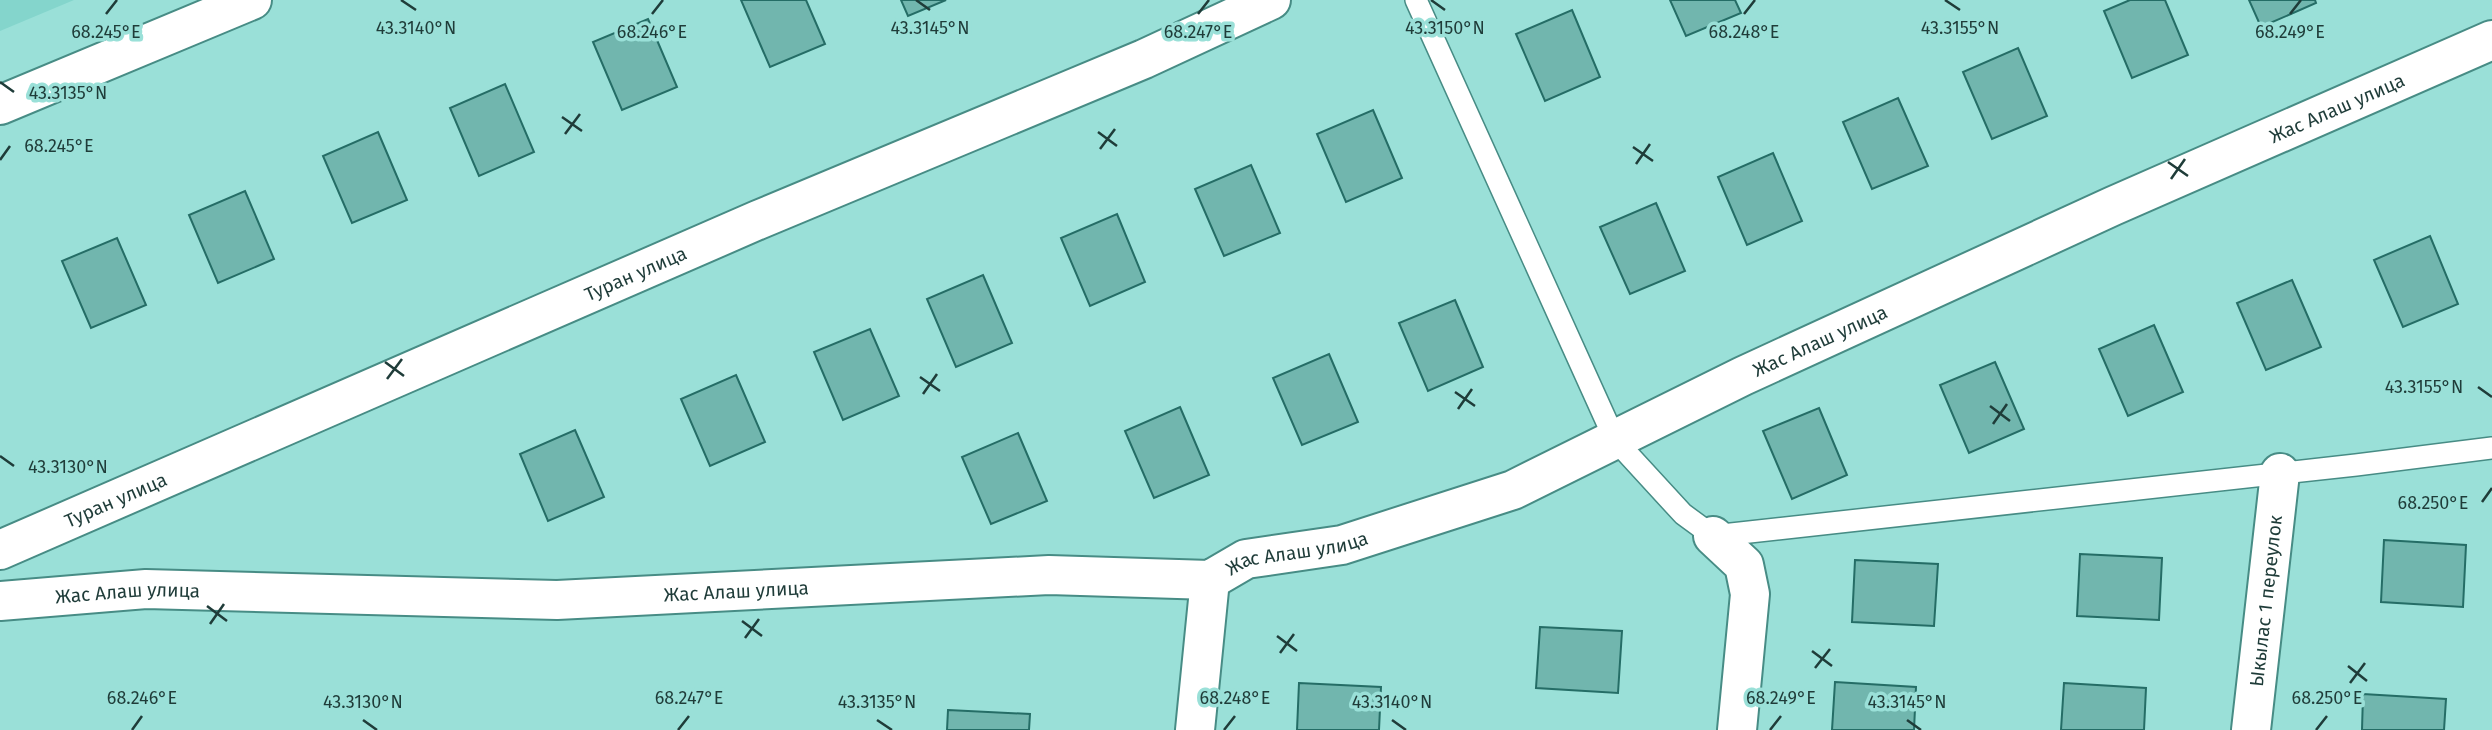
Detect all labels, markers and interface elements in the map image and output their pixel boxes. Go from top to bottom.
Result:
text: 43.3140°N [376,17,456,39]
text: 43.3145°N [890,17,970,39]
text: 43.3150°N [1405,17,1485,39]
text: 43.3155°N [1921,17,1999,39]
text: 68.245°E [71,21,141,43]
text: 68.246°E [617,21,687,43]
text: 68.247°E [1164,21,1232,43]
text: 68.248°E [1709,21,1779,43]
text: 68.249°E [2255,21,2325,43]
street label: Жас Алаш улица [2266,69,2408,148]
text: 43.3135°N [29,82,107,104]
text: 68.245°E [24,135,94,157]
street label: Туран улица [581,241,690,306]
street label: Жас Алаш улица [1749,300,1891,382]
text: 43.3155°N [2385,376,2463,398]
text: 43.3130°N [28,456,108,478]
street label: Туран улица [61,468,170,532]
text: 68.250°E [2398,492,2468,514]
street label: Ыкылас 1 переулок [2245,514,2287,688]
street label: Жас Алаш улица [1222,526,1371,580]
street label: Жас Алаш улица [663,576,809,607]
street label: Жас Алаш улица [54,578,200,608]
text: 68.246°E [107,687,177,709]
text: 68.247°E [655,687,723,709]
text: 68.248°E [1200,687,1270,709]
text: 68.249°E [1746,687,1816,709]
text: 68.250°E [2292,687,2362,709]
text: 43.3130°N [323,691,403,713]
text: 43.3135°N [838,691,916,713]
text: 43.3140°N [1352,691,1432,713]
text: 43.3145°N [1867,691,1947,713]

